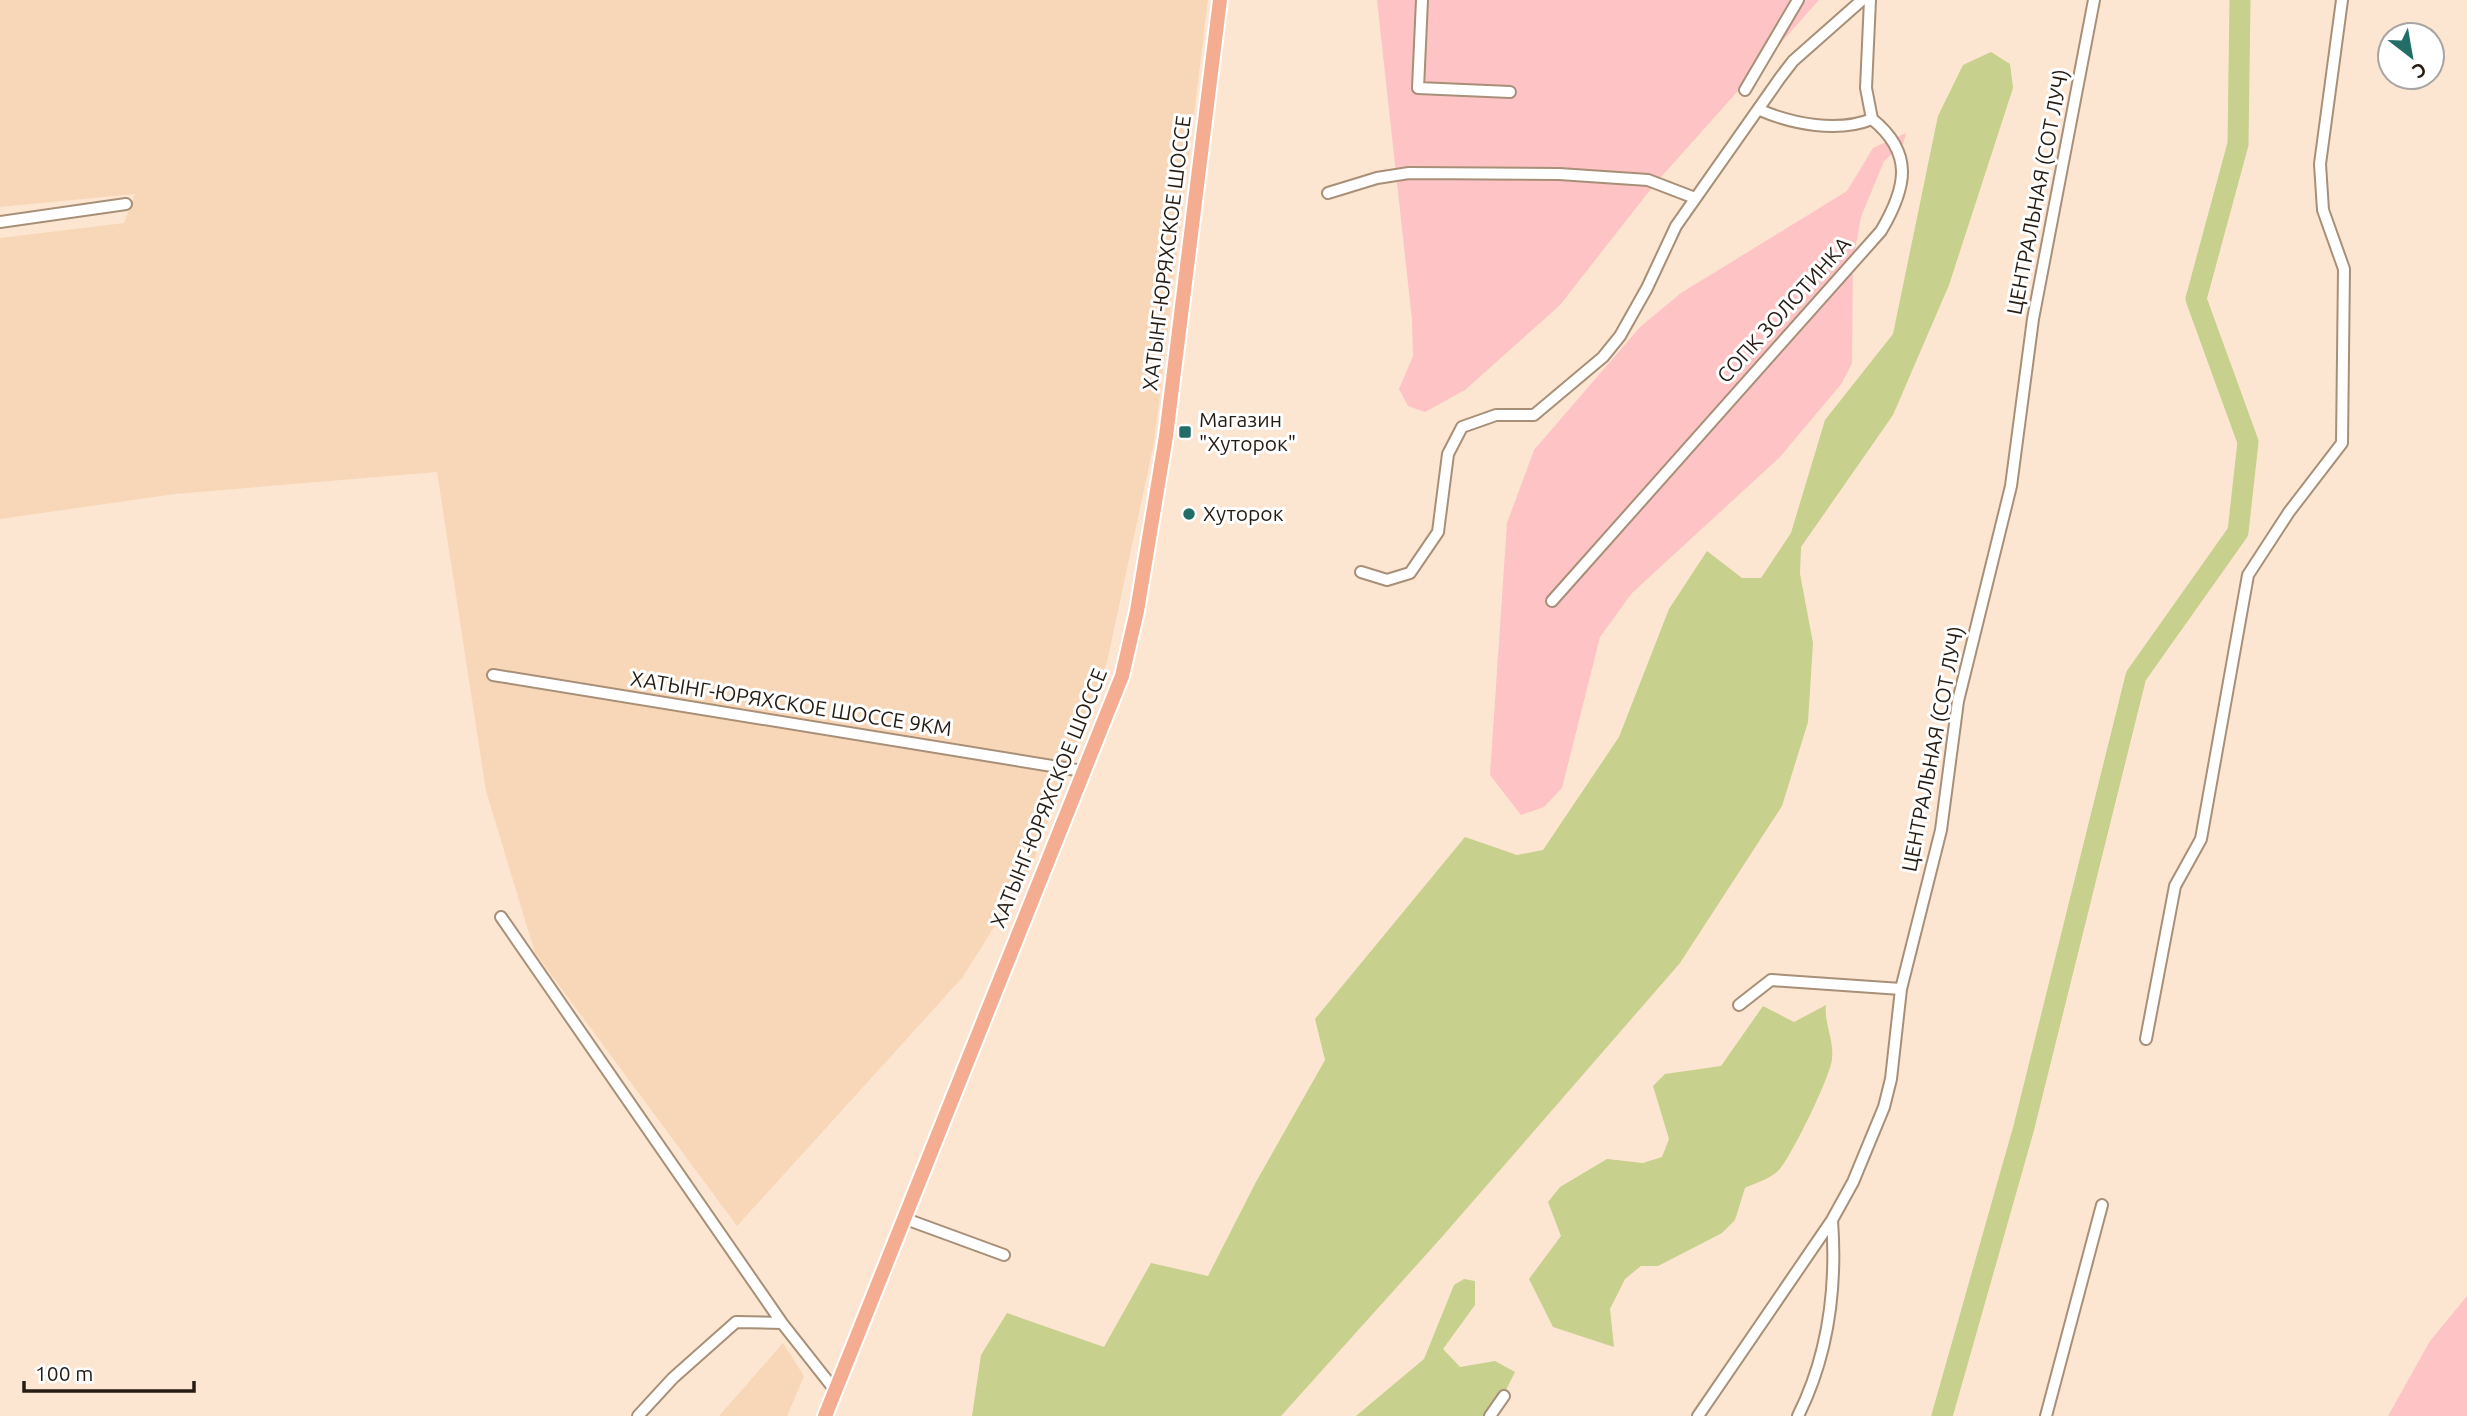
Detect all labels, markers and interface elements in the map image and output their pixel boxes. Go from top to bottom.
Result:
north arrow [2376,21,2446,91]
text: С [2409,58,2431,83]
street label: ЦЕНТРАЛЬНАЯ (СОТ ЛУЧ) [2001,67,2073,317]
street label: ХАТЫНГ-ЮРЯХСКОЕ ШОССЕ [1137,114,1195,392]
street label: СОПК ЗОЛОТИНКА [1712,231,1855,387]
place label: Магазин "Хуторок" [1199,407,1296,455]
marker: Магазин "Хуторок" [1177,424,1193,440]
place label: Хуторок [1203,501,1284,525]
marker: Хуторок [1181,506,1197,522]
street label: ЦЕНТРАЛЬНАЯ (СОТ ЛУЧ) [1896,624,1968,874]
street label: ХАТЫНГ-ЮРЯХСКОЕ ШОССЕ [985,665,1111,931]
street label: ХАТЫНГ-ЮРЯХСКОЕ ШОССЕ 9КМ [629,666,954,740]
scale bar [24,1350,194,1394]
text: 100 m [35,1361,93,1385]

